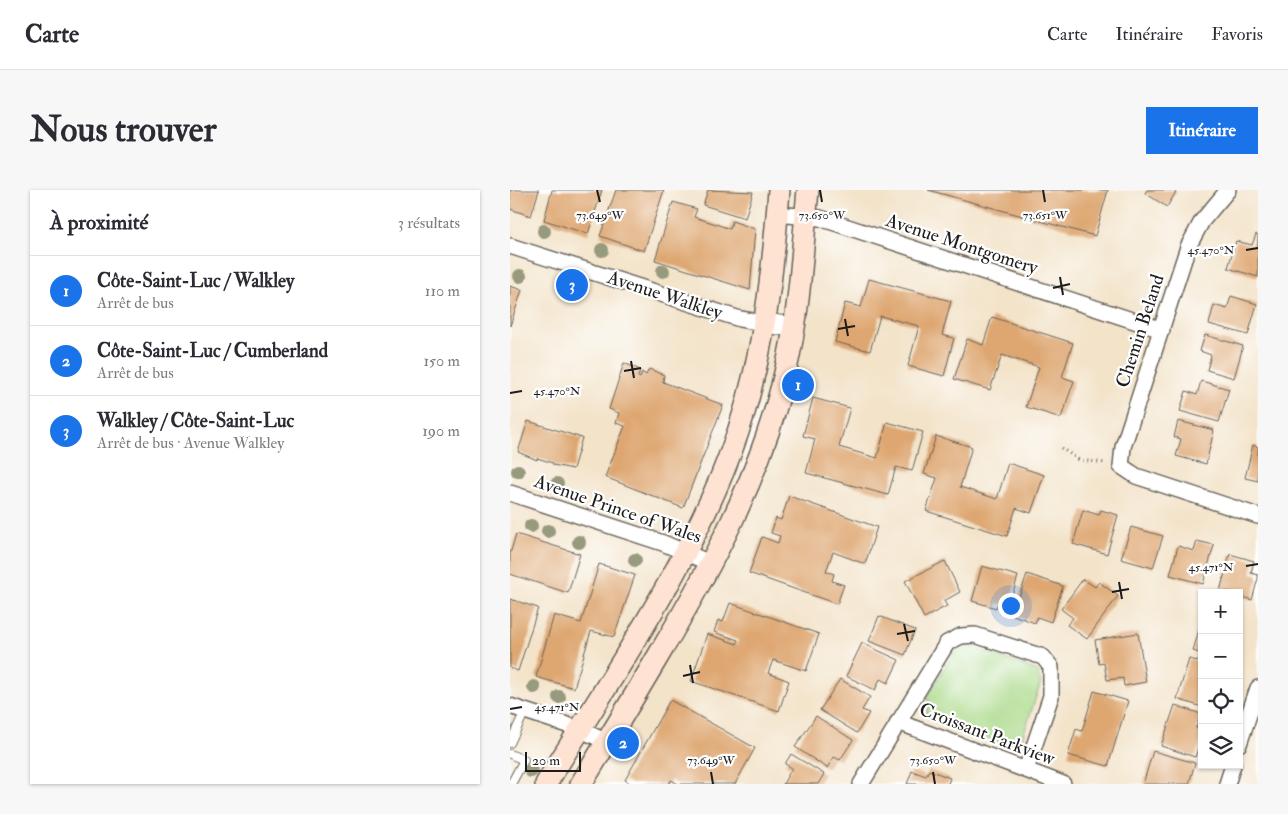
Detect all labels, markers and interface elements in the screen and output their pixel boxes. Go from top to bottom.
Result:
text: Carte [25,19,79,50]
text: Carte [1047,23,1088,46]
text: Itinéraire [1116,23,1183,46]
text: Favoris [1211,23,1263,46]
button: Itinéraire [1146,107,1258,154]
text: Nous trouver [30,108,217,152]
text: 73.649°W [576,208,625,223]
text: 73.650°W [799,208,846,223]
street label: Avenue Montgomery [882,208,1042,280]
text: 73.651°W [1023,208,1068,223]
text: À proximité [50,209,148,236]
text: 3 résultats [398,213,460,233]
text: 45.470°N [1188,243,1235,258]
street label: Avenue Walkley [603,265,726,325]
pin: 3 [556,266,588,304]
text: Côte-Saint-Luc / Walkley [97,269,294,293]
street label: Chemin Beland [1110,271,1170,391]
text: 1 [63,281,69,301]
text: 110 m [425,281,460,301]
text: Arrêt de bus [97,293,174,313]
text: Côte-Saint-Luc / Cumberland [97,339,328,363]
text: 2 [62,351,70,371]
text: 150 m [423,351,460,371]
text: Arrêt de bus [97,363,174,383]
pin: 1 [782,366,814,404]
text: 45.470°N [534,384,581,399]
text: Walkley / Côte-Saint-Luc [97,409,294,433]
text: 3 [63,421,69,441]
text: 190 m [422,421,460,441]
text: Arrêt de bus · Avenue Walkley [97,433,284,453]
street label: Avenue Prince of Wales [530,469,705,549]
text: 45.471°N [1188,560,1234,575]
map controls [1198,589,1243,769]
button: + [1198,589,1243,634]
your location [998,593,1024,619]
button: − [1198,634,1243,679]
button: locate [1198,679,1243,724]
street label: Croissant Parkview [916,697,1058,771]
text: 45.471°N [534,700,580,715]
pin: 2 [607,724,639,762]
button: layers [1198,724,1243,769]
scale bar [525,749,581,772]
text: 20 m [532,752,560,769]
text: 73.649°W [687,753,736,768]
text: 73.650°W [910,753,957,768]

